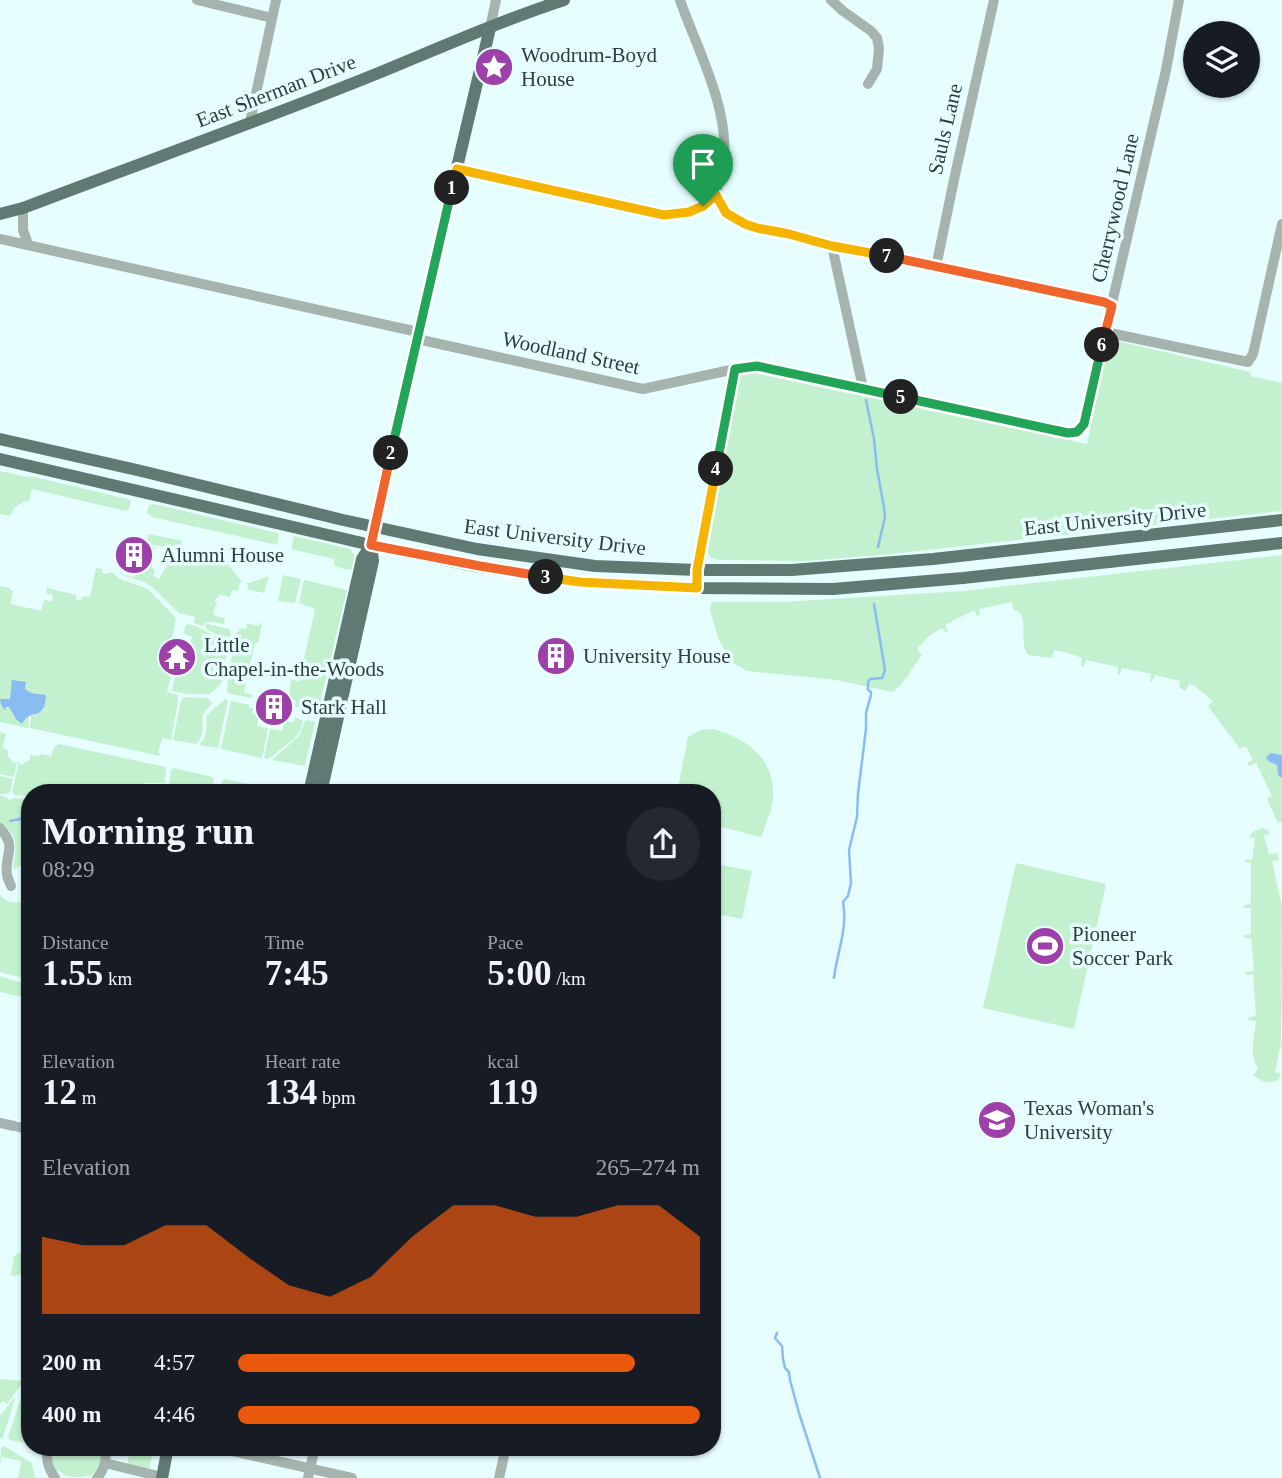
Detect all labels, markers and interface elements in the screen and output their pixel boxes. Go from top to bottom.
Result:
map controls [1183,21,1260,98]
button: layers [1183,21,1260,98]
place label: Woodrum-Boyd House [521,43,657,91]
place icon: Woodrum-Boyd House [473,46,515,88]
street label: East Sherman Drive [193,49,359,133]
street label: Sauls Lane [923,81,967,177]
street label: Cherrywood Lane [1086,131,1144,285]
pin [673,134,733,206]
icon: arrive [684,145,722,183]
pin: 1 [434,170,470,206]
text: 1 [447,177,456,198]
pin: 7 [870,238,904,274]
text: 7 [882,245,891,266]
street label: Woodland Street [500,327,642,379]
pin: 6 [1084,328,1120,362]
text: 6 [1097,334,1106,355]
pin: 5 [884,380,918,414]
text: 5 [896,386,905,407]
pin: 2 [374,435,408,470]
text: 2 [386,442,395,463]
pin: 4 [698,452,734,486]
text: 4 [711,458,720,479]
street label: East University Drive [1023,497,1207,541]
street label: East University Drive [463,514,647,560]
building icon: Alumni House [113,534,155,576]
place label: Alumni House [161,543,284,567]
pin: 3 [528,560,564,594]
text: 3 [541,566,550,587]
place label: Little Chapel-in-the-Woods [204,633,384,681]
building icon: University House [535,635,577,677]
temple icon: Little Chapel-in-the-Woods [156,636,198,678]
place label: University House [583,644,731,668]
building icon: Stark Hall [253,686,295,728]
place label: Stark Hall [301,695,387,719]
button: share [626,807,700,881]
text: Morning run [42,810,254,852]
text: 08:29 [42,857,94,882]
place label: Pioneer Soccer Park [1072,922,1173,970]
sports icon: Pioneer Soccer Park [1024,925,1066,967]
text: Distance [42,932,108,953]
text: Time [265,932,304,953]
text: Pace [487,932,523,953]
text: 1.55 [42,954,103,993]
text: 7:45 [265,954,329,993]
text: 5:00 [487,954,551,993]
text: km [103,968,132,989]
text: /km [551,968,586,989]
text: Elevation [42,1051,115,1072]
text: Heart rate [265,1051,340,1072]
text: kcal [487,1051,519,1072]
text: 12 [42,1073,77,1112]
text: 134 [265,1073,317,1112]
text: 119 [487,1073,538,1112]
text: m [77,1087,97,1108]
text: bpm [317,1087,356,1108]
place label: Texas Woman's University [1024,1096,1154,1144]
school or university icon: Texas Woman's University [976,1099,1018,1141]
text: Elevation [42,1155,130,1180]
text: 265–274 m [596,1155,700,1180]
text: 200 m [42,1350,101,1375]
text: 4:57 [154,1350,195,1375]
text: 400 m [42,1402,101,1427]
text: 4:46 [154,1402,195,1427]

